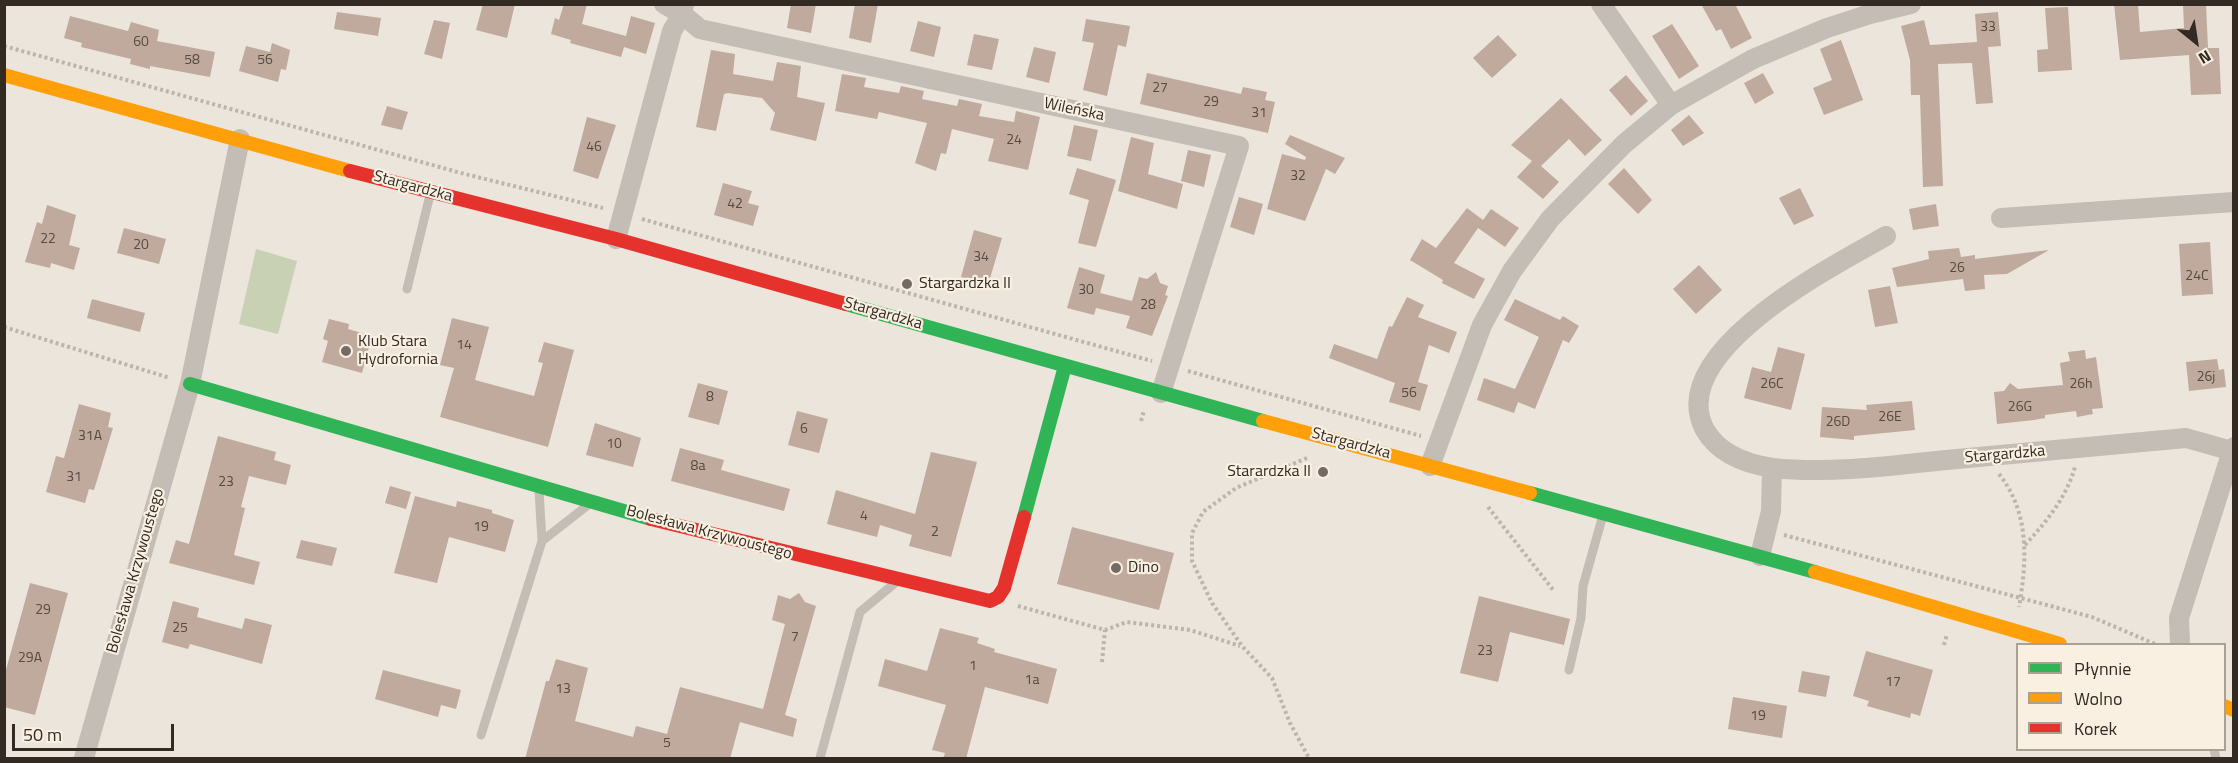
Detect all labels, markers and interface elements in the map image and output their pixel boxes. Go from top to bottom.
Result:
north arrow [2166,12,2226,72]
house number: 33 [1980,20,1996,36]
house number: 60 [133,35,149,51]
text: N [2194,44,2216,71]
house number: 58 [184,53,200,69]
house number: 56 [257,53,273,69]
house number: 27 [1152,81,1168,97]
street label: Wileńska [1042,94,1106,126]
house number: 29 [1203,95,1219,111]
house number: 31 [1251,106,1267,122]
house number: 24 [1006,133,1022,149]
house number: 46 [586,140,602,156]
street label: Stargardzka [372,167,454,207]
house number: 32 [1290,169,1306,185]
house number: 42 [727,197,743,213]
house number: 22 [40,232,56,248]
house number: 20 [133,238,149,254]
house number: 34 [973,250,989,266]
house number: 26 [1949,261,1965,277]
house number: 24C [2185,269,2209,285]
place label: Stargardzka II [919,274,1011,294]
marker: Stargardzka II [900,277,914,291]
house number: 30 [1078,283,1094,299]
street label: Stargardzka [842,294,924,334]
house number: 28 [1140,298,1156,314]
place label: Klub Stara Hydrofornia [358,332,438,370]
house number: 14 [456,338,472,354]
marker: Klub Stara Hydrofornia [339,344,353,358]
house number: 26j [2197,370,2215,386]
house number: 26C [1760,377,1784,393]
house number: 26h [2069,377,2093,393]
house number: 56 [1401,386,1417,402]
house number: 8 [706,390,714,406]
house number: 26G [2008,400,2032,416]
house number: 26E [1878,410,1902,426]
house number: 26D [1826,415,1850,431]
house number: 6 [800,422,808,438]
street label: Stargardzka [1310,424,1392,464]
house number: 31A [78,429,102,445]
house number: 10 [606,437,622,453]
street label: Stargardzka [1964,442,2046,468]
house number: 8a [691,459,705,475]
place label: Starardzka II [1227,462,1311,482]
marker: Starardzka II [1316,465,1330,479]
house number: 31 [66,470,82,486]
house number: 23 [218,475,234,491]
street label: Bolesława Krzywoustego [103,486,169,656]
street label: Bolesława Krzywoustego [624,502,794,564]
house number: 4 [860,509,868,525]
house number: 19 [473,520,489,536]
house number: 2 [931,525,939,541]
place label: Dino [1128,558,1159,578]
marker: Dino [1109,561,1123,575]
house number: 29 [35,603,51,619]
house number: 25 [172,621,188,637]
house number: 7 [791,630,799,646]
legend [2016,643,2226,751]
house number: 23 [1477,644,1493,660]
house number: 29A [18,651,42,667]
text: Płynnie [2074,655,2131,682]
house number: 1 [969,659,977,675]
house number: 1a [1025,673,1039,689]
house number: 17 [1885,675,1901,691]
house number: 13 [555,682,571,698]
text: Wolno [2074,685,2122,712]
house number: 19 [1750,709,1766,725]
scale bar [15,712,177,750]
text: Korek [2074,715,2117,742]
text: 50 m [23,721,62,748]
house number: 5 [663,736,671,752]

